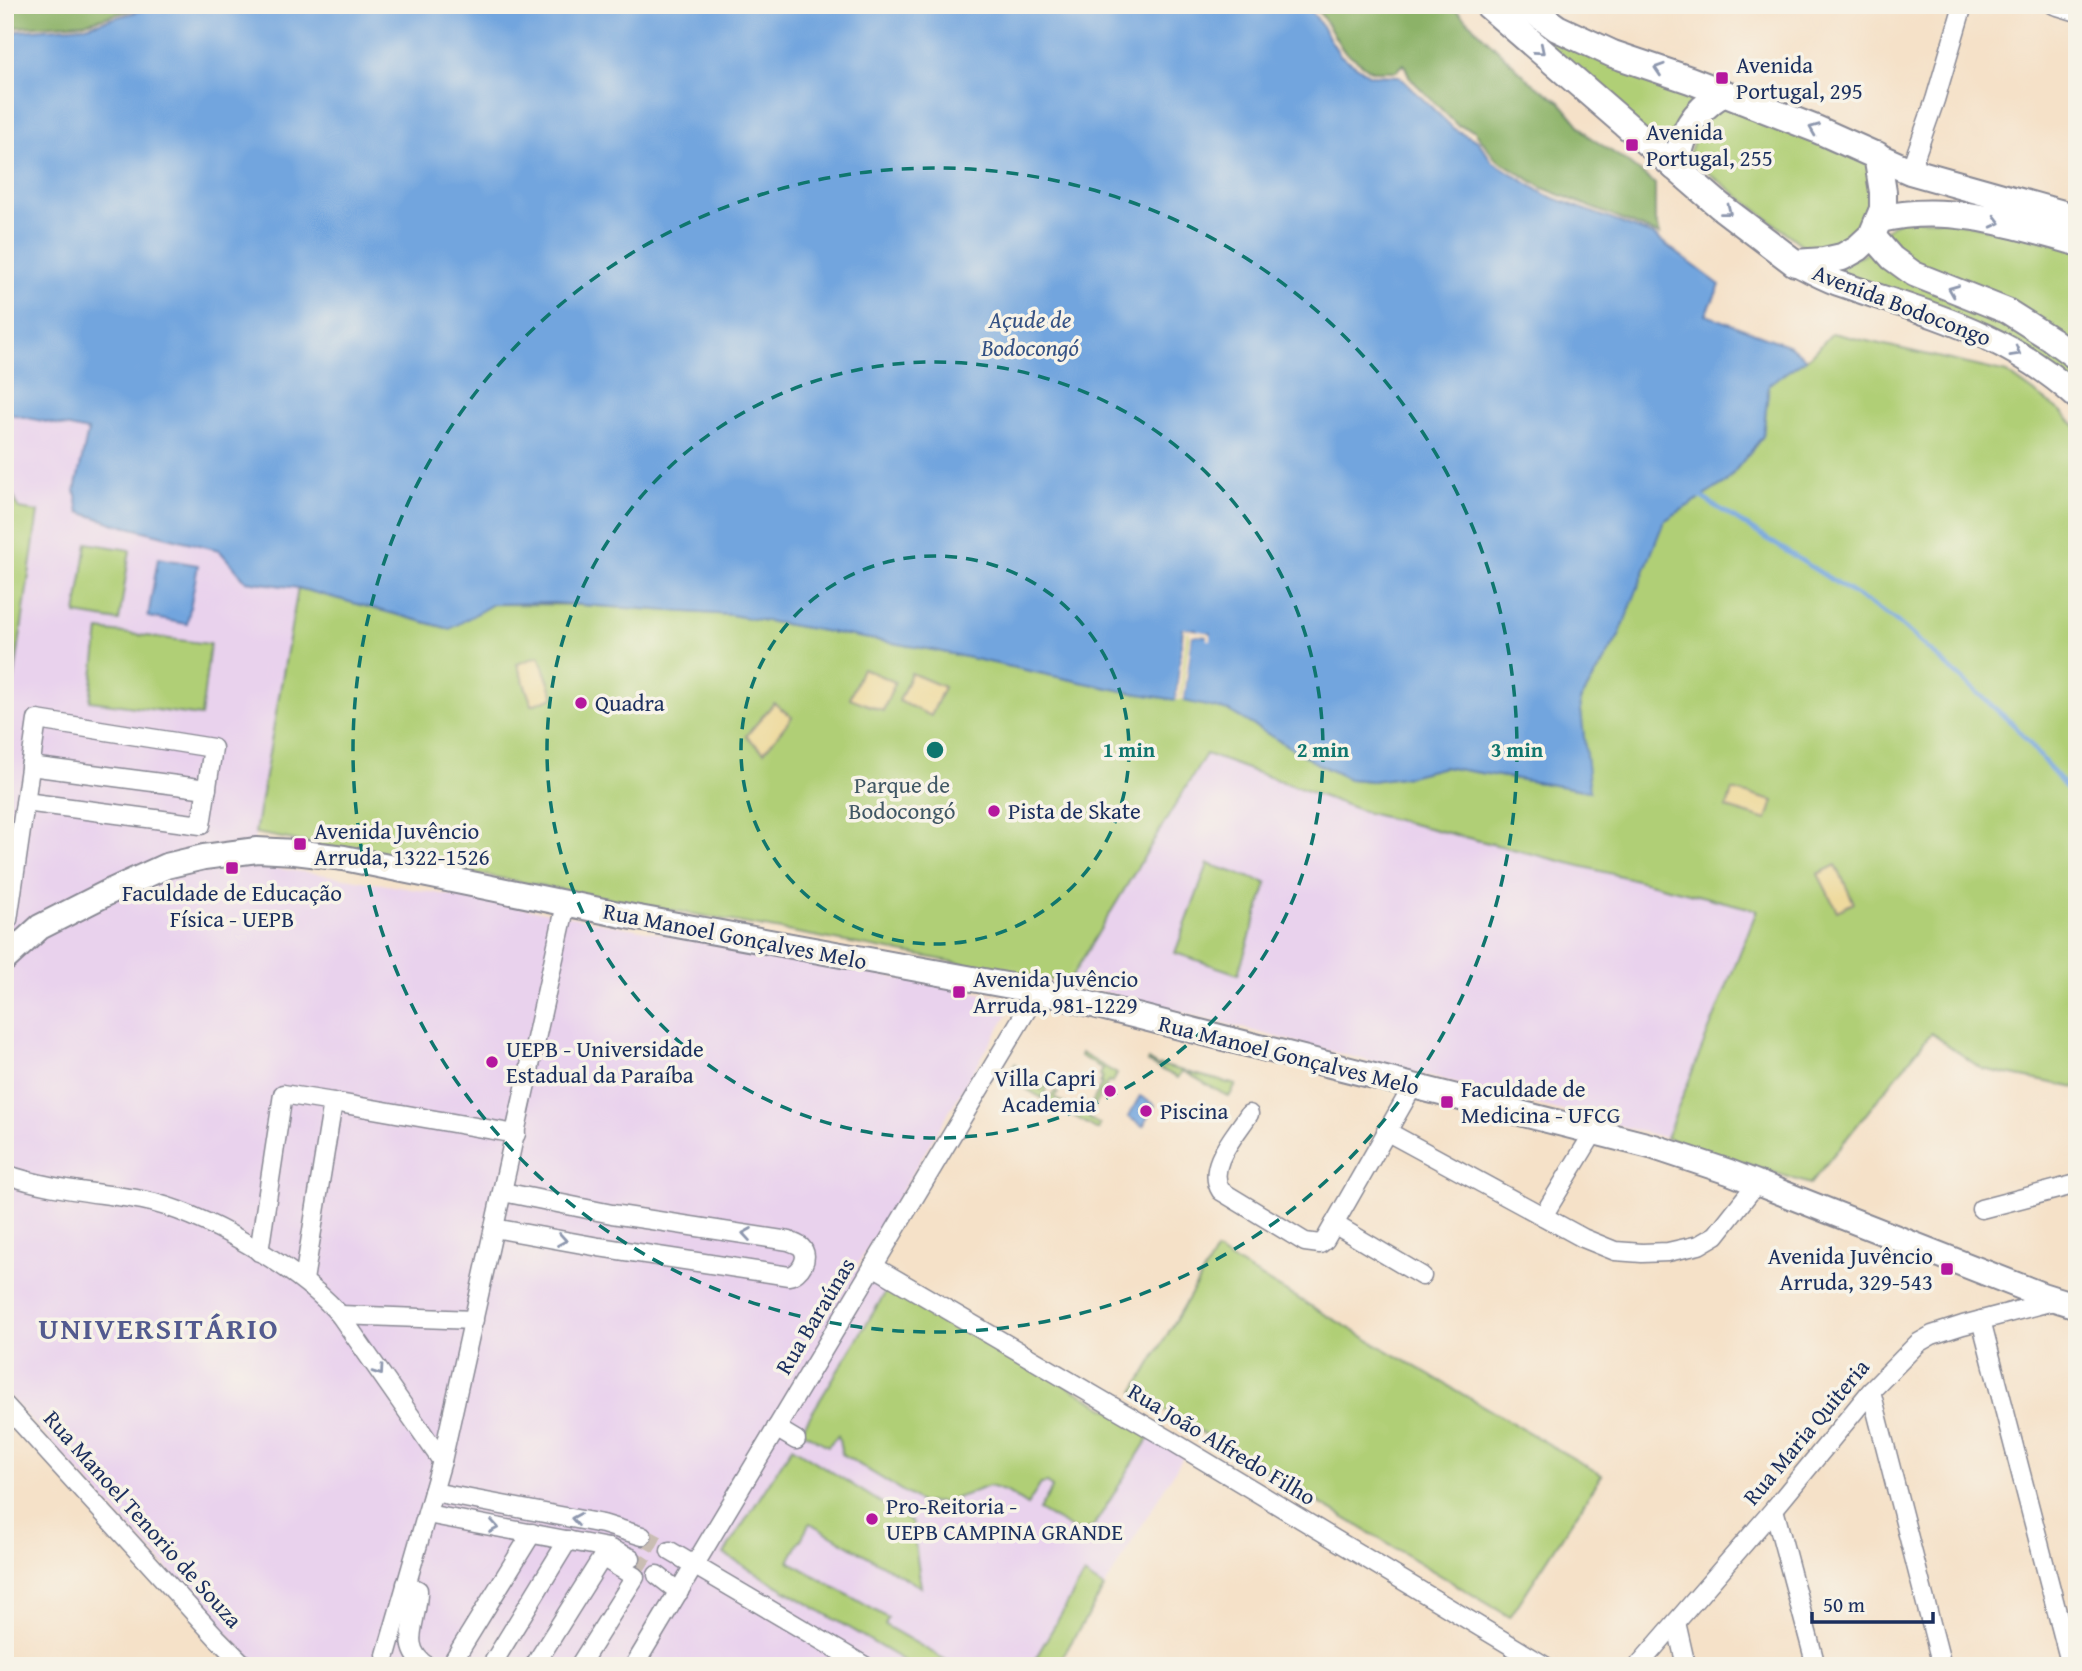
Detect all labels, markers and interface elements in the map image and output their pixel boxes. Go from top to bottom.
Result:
one-way arrow [1531,42,1544,54]
place label: Avenida Portugal, 295 [1736,48,1863,107]
one-way arrow [1653,63,1665,78]
marker: Avenida Portugal, 295 [1714,70,1730,86]
place label: Avenida Portugal, 255 [1646,115,1773,174]
one-way arrow [1808,123,1820,137]
marker: Avenida Portugal, 255 [1624,137,1640,153]
one-way arrow [1719,203,1731,216]
one-way arrow [1990,214,2002,228]
street label: Avenida Bodocongo [1808,255,1996,354]
one-way arrow [1948,285,1960,299]
water label: Açude de Bodocongó [980,302,1079,365]
one-way arrow [2009,344,2022,357]
place label: Quadra [595,686,665,719]
marker: Quadra [573,695,589,711]
text: 1 min [1103,734,1156,765]
text: 2 min [1297,734,1350,765]
text: 3 min [1491,734,1544,765]
centre of rings [923,738,947,762]
park label: Parque de Bodocongó [849,768,955,827]
place label: Pista de Skate [1008,794,1141,827]
marker: Pista de Skate [986,803,1002,819]
place label: Avenida Juvêncio Arruda, 1322-1526 [314,814,490,873]
marker: Avenida Juvêncio Arruda, 1322-1526 [292,836,308,852]
marker: Faculdade de Educação Física - UEPB [224,860,240,876]
place label: Faculdade de Educação Física - UEPB [122,876,342,935]
street label: Rua Manoel Gonçalves Melo [601,894,870,977]
place label: Avenida Juvêncio Arruda, 981-1229 [973,962,1138,1021]
marker: Avenida Juvêncio Arruda, 981-1229 [951,984,967,1000]
street label: Rua Manoel Gonçalves Melo [1155,1006,1423,1103]
place label: UEPB - Universidade Estadual da Paraíba [506,1032,704,1091]
marker: UEPB - Universidade Estadual da Paraíba [484,1054,500,1070]
place label: Villa Capri Academia [994,1061,1096,1120]
place label: Faculdade de Medicina - UFCG [1461,1072,1621,1131]
marker: Villa Capri Academia [1102,1083,1118,1099]
place label: Piscina [1160,1094,1229,1127]
marker: Faculdade de Medicina - UFCG [1439,1094,1455,1110]
marker: Piscina [1138,1103,1154,1119]
one-way arrow [741,1227,753,1242]
one-way arrow [556,1232,568,1247]
place label: Avenida Juvêncio Arruda, 329-543 [1768,1239,1933,1298]
street label: Rua Baraúnas [767,1251,862,1380]
marker: Avenida Juvêncio Arruda, 329-543 [1939,1261,1955,1277]
district label: UNIVERSITÁRIO [38,1306,280,1350]
street label: Rua Maria Quiteria [1735,1351,1877,1512]
one-way arrow [371,1363,383,1376]
street label: Rua João Alfredo Filho [1122,1374,1322,1513]
street label: Rua Manoel Tenorio de Souza [36,1402,250,1635]
place label: Pro-Reitoria - UEPB CAMPINA GRANDE [886,1489,1123,1548]
marker: Pro-Reitoria - UEPB CAMPINA GRANDE [864,1511,880,1527]
one-way arrow [570,1512,582,1527]
one-way arrow [488,1518,500,1533]
scale bar [1812,1580,1933,1624]
text: 50 m [1823,1589,1865,1620]

